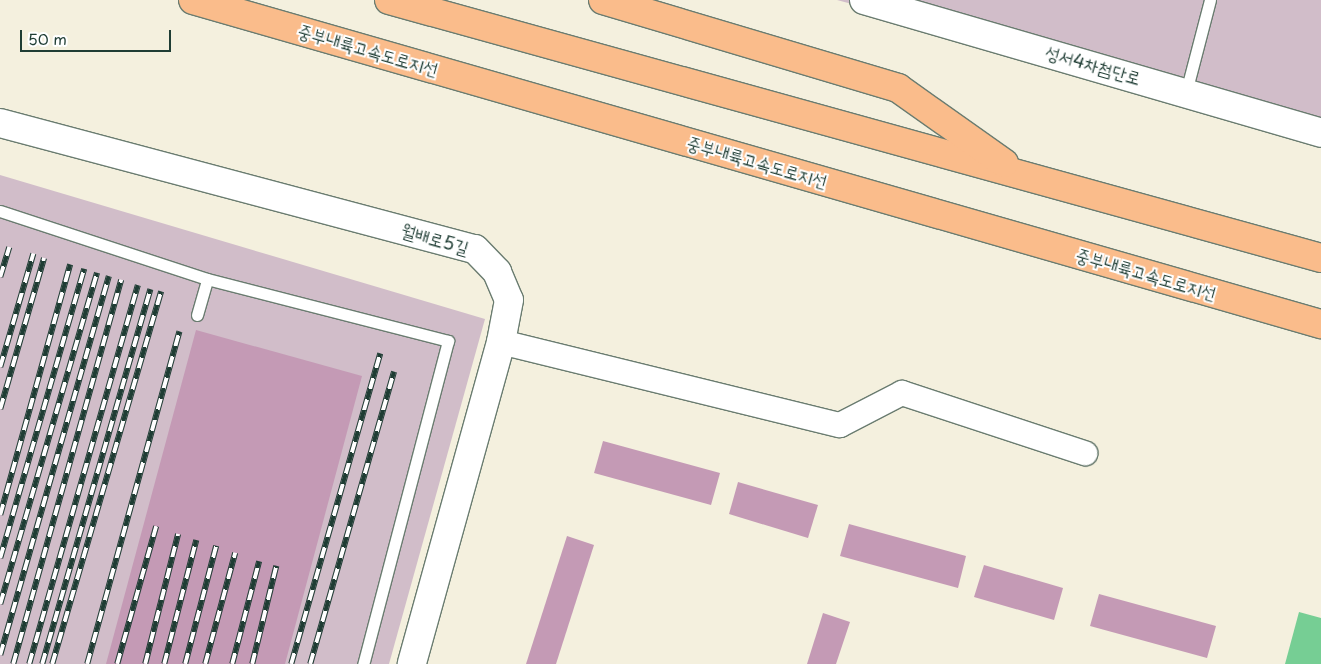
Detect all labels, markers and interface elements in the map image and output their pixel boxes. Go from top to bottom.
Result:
scale bar [22,20,174,52]
street label: 중부내륙고속도로지선 [295,20,441,80]
text: 50 m [28,27,67,50]
street label: 성서4차첨단로 [1043,41,1143,89]
street label: 중부내륙고속도로지선 [684,132,830,192]
street label: 월배로5길 [399,219,471,259]
street label: 중부내륙고속도로지선 [1073,244,1219,304]

